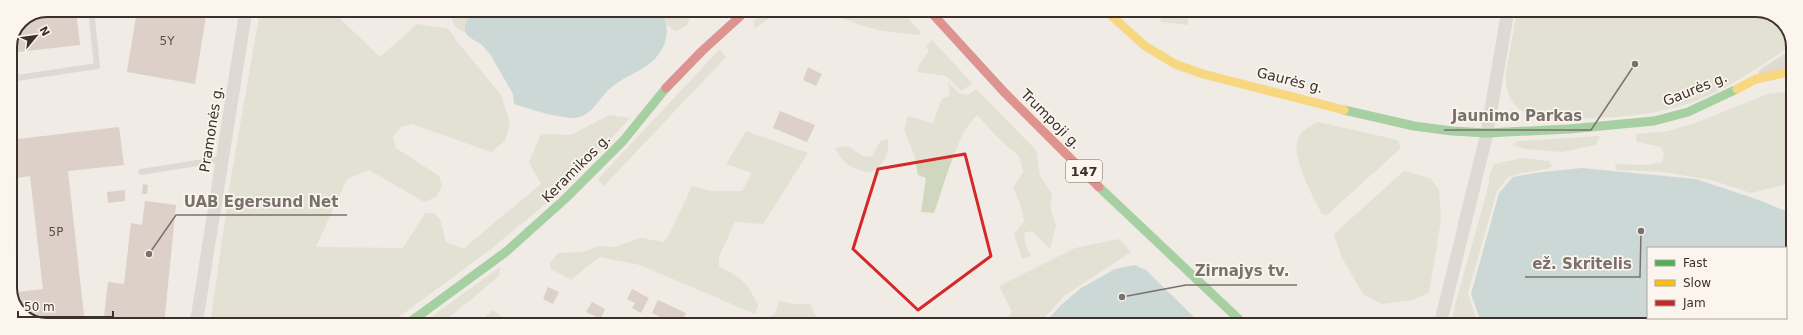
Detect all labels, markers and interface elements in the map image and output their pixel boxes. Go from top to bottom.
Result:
north arrow [16,16,56,56]
text: N [36,24,52,39]
house number: 5Y [160,34,175,48]
street label: Gaurės g. [1255,64,1325,96]
street label: Gaurės g. [1661,69,1729,109]
street label: Pramonės g. [196,85,226,173]
street label: Trumpoji g. [1017,85,1084,152]
callout: Jaunimo Parkas [1444,103,1591,130]
text: Jaunimo Parkas [1451,107,1582,125]
street label: Keramikos g. [538,130,614,206]
road number: 147 [1066,160,1102,182]
callout: UAB Egersund Net [176,188,347,215]
text: UAB Egersund Net [184,193,338,211]
house number: 5P [49,225,63,239]
legend [1647,247,1787,319]
callout: ež. Skritelis [1525,250,1640,277]
text: ež. Skritelis [1532,255,1632,273]
text: Fast [1683,256,1707,270]
callout: Zirnajys tv. [1186,258,1297,285]
text: Zirnajys tv. [1195,262,1289,280]
text: Slow [1683,276,1711,290]
scale bar [18,293,113,319]
text: Jam [1682,296,1706,310]
text: 50 m [24,300,55,314]

